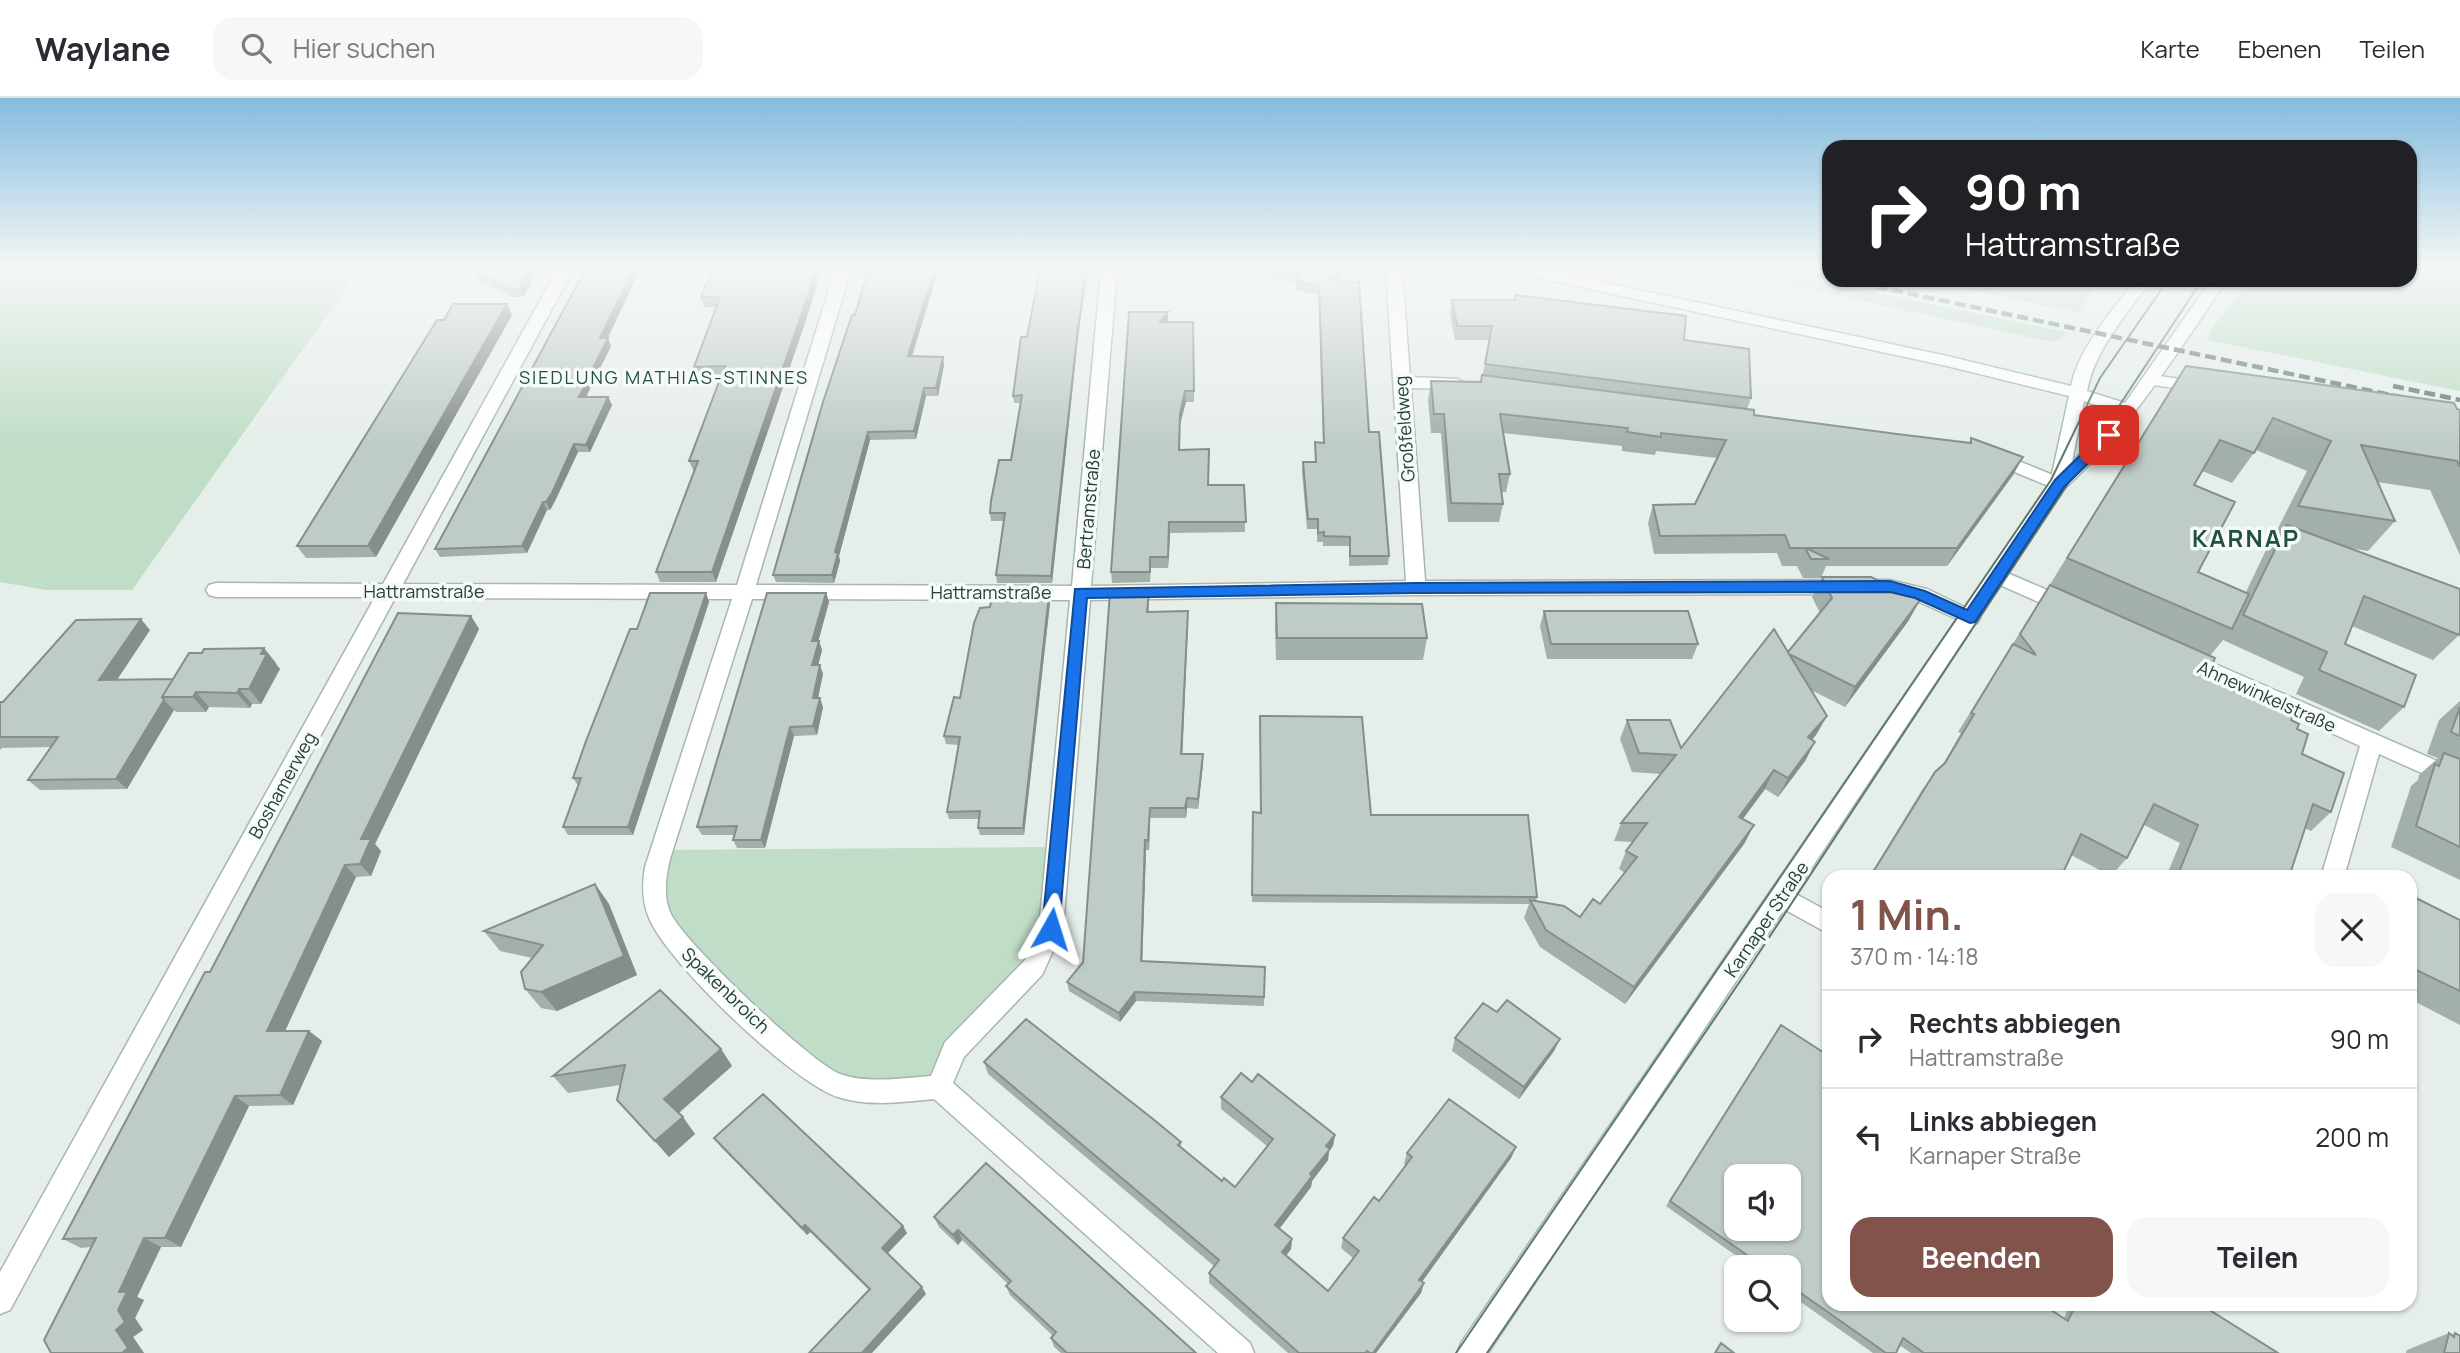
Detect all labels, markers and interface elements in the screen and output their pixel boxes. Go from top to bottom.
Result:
search box [213,17,703,80]
text: Waylane [35,26,171,71]
icon: search [237,29,275,67]
text: Hier suchen [293,30,436,66]
text: Karte [2140,32,2200,65]
text: Ebenen [2238,32,2321,65]
text: Teilen [2359,32,2425,65]
text: 90 m [1965,158,2082,225]
icon: right [1850,168,1941,259]
text: Hattramstraße [1965,222,2180,266]
district label: SIEDLUNG MATHIAS-STINNES [519,365,809,389]
street label: Großfeldweg [1388,375,1420,483]
pin [2079,405,2139,465]
icon: arrive [2090,416,2128,454]
street label: Bertramstraße [1071,448,1105,570]
district label: KARNAP [2192,521,2300,554]
street label: Hattramstraße [363,579,485,603]
street label: Hattramstraße [930,580,1052,604]
street label: Ahnewinkelstraße [2194,655,2340,737]
street label: Boshamerweg [243,727,321,843]
street label: Karnaper Straße [1718,856,1814,982]
text: 1 Min. [1850,885,1964,943]
position arrow [1014,892,1088,966]
button: close [2315,893,2389,967]
text: 370 m · 14:18 [1850,940,1979,972]
street label: Spakenbroich [677,942,775,1038]
text: Rechts abbiegen [1909,1005,2121,1041]
icon: right [1850,1020,1888,1058]
text: 90 m [2330,1021,2389,1057]
text: Hattramstraße [1909,1041,2064,1073]
text: Links abbiegen [1909,1103,2097,1139]
icon: left [1850,1118,1888,1156]
text: 200 m [2315,1119,2389,1155]
text: Karnaper Straße [1909,1139,2081,1171]
map controls [1724,1164,1801,1332]
button: sound [1724,1164,1801,1241]
button: Beenden [1850,1217,2113,1297]
button: Teilen [2127,1217,2389,1297]
button: search [1724,1255,1801,1332]

